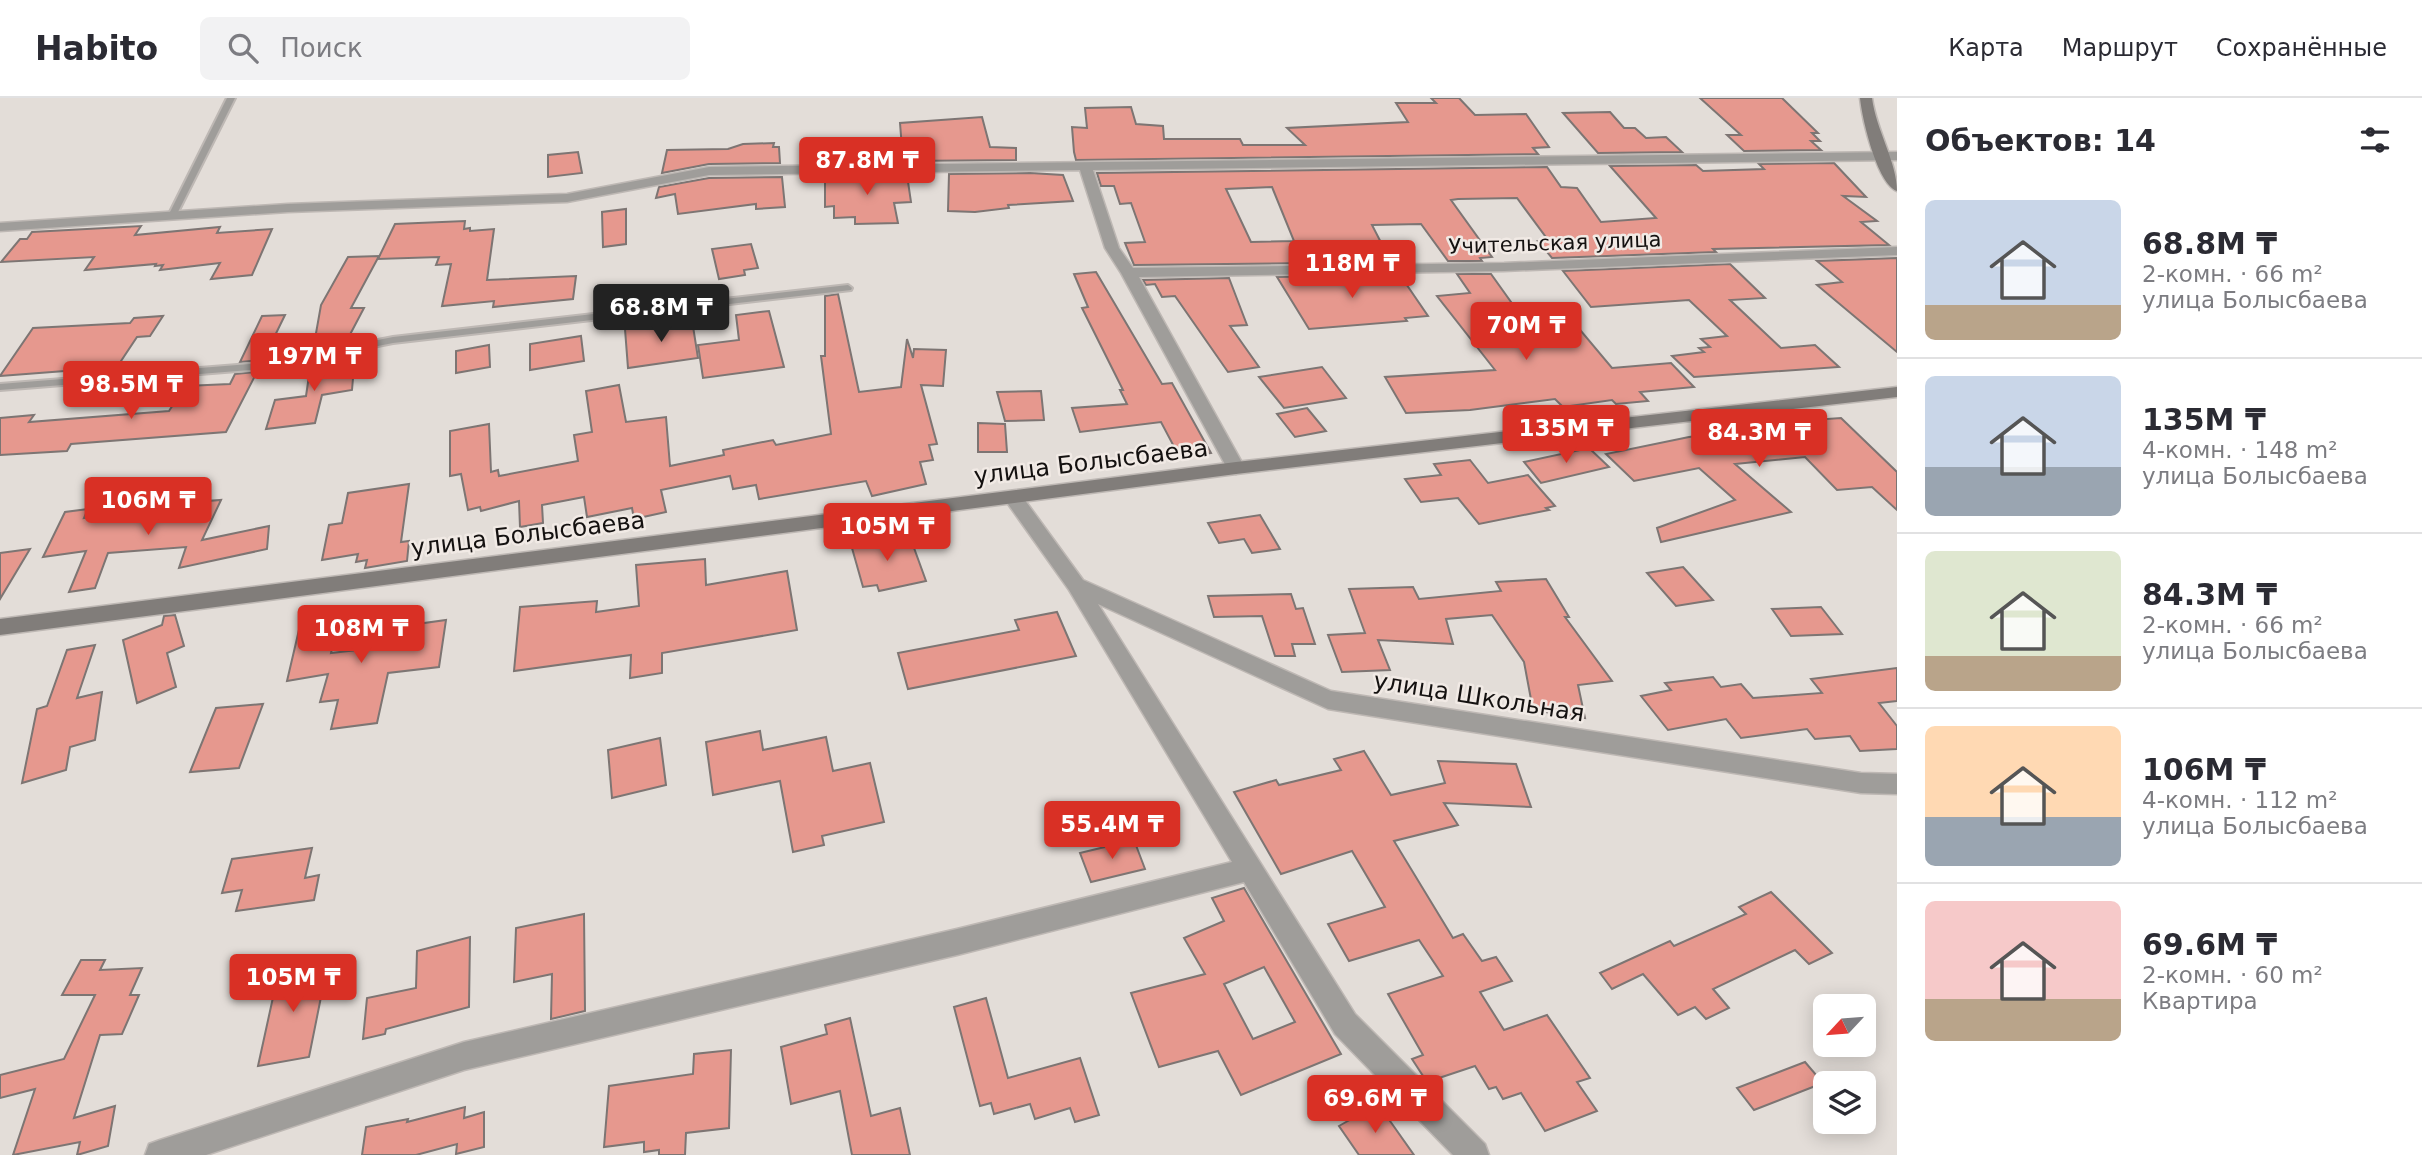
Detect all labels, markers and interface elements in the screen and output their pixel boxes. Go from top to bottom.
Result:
search box [200,17,690,80]
text: Habito [35,29,158,68]
icon: search [224,29,262,67]
text: Поиск [280,33,363,63]
text: Карта [1948,34,2024,62]
text: Маршрут [2062,34,2178,62]
text: Сохранённые [2216,34,2387,62]
icon: filters [2356,121,2394,159]
text: Объектов: 14 [1925,123,2156,158]
pin: 87.8M ₸ [802,138,932,197]
text: 87.8M ₸ [815,147,919,173]
text: 68.8M ₸ [2142,226,2277,261]
street label: Учительская улица [1448,227,1662,259]
icon: home [1981,228,2065,312]
pin: 118M ₸ [1295,240,1409,300]
text: 118M ₸ [1305,250,1399,276]
text: 2-комн. · 66 m² [2142,261,2323,287]
pin: 68.8M ₸ [596,285,726,344]
text: улица Болысбаева [2142,287,2368,313]
text: 68.8M ₸ [609,294,713,320]
pin: 70M ₸ [1477,302,1575,362]
text: 70M ₸ [1487,312,1565,338]
pin: 197M ₸ [257,334,371,393]
text: 197M ₸ [267,343,361,369]
pin: 98.5M ₸ [66,362,196,421]
text: 98.5M ₸ [79,371,183,397]
text: 135M ₸ [2142,402,2266,437]
icon: home [1981,404,2065,488]
pin: 135M ₸ [1509,406,1623,465]
pin: 84.3M ₸ [1694,410,1824,469]
text: 135M ₸ [1519,415,1613,441]
text: 84.3M ₸ [1707,419,1811,445]
street label: улица Болысбаева [972,434,1210,490]
text: 4-комн. · 148 m² [2142,437,2337,463]
text: улица Болысбаева [2142,463,2368,489]
pin: 106M ₸ [91,478,205,537]
text: 106M ₸ [101,487,195,513]
pin: 105M ₸ [830,504,944,563]
street label: улица Болысбаева [409,506,647,562]
text: 105M ₸ [840,513,934,539]
text: 84.3M ₸ [2142,577,2277,612]
icon: home [1981,579,2065,663]
pin: 108M ₸ [304,606,418,665]
text: 2-комн. · 66 m² [2142,612,2323,638]
text: 108M ₸ [314,615,408,641]
text: улица Болысбаева [2142,638,2368,664]
street label: улица Школьная [1372,667,1586,727]
text: 106M ₸ [2142,752,2266,787]
icon: home [1981,754,2065,838]
text: 4-комн. · 112 m² [2142,787,2337,813]
pin: 55.4M ₸ [1047,802,1177,861]
text: 55.4M ₸ [1060,811,1164,837]
text: улица Болысбаева [2142,813,2368,839]
text: 69.6M ₸ [2142,927,2277,962]
icon: home [1981,929,2065,1013]
pin: 105M ₸ [236,954,350,1014]
text: 2-комн. · 60 m² [2142,962,2323,988]
text: 105M ₸ [246,964,340,990]
text: Квартира [2142,988,2258,1014]
north arrow [1813,994,1876,1057]
map controls [1813,994,1876,1134]
button: layers [1813,1071,1876,1134]
pin: 69.6M ₸ [1310,1076,1440,1135]
text: 69.6M ₸ [1323,1085,1427,1111]

